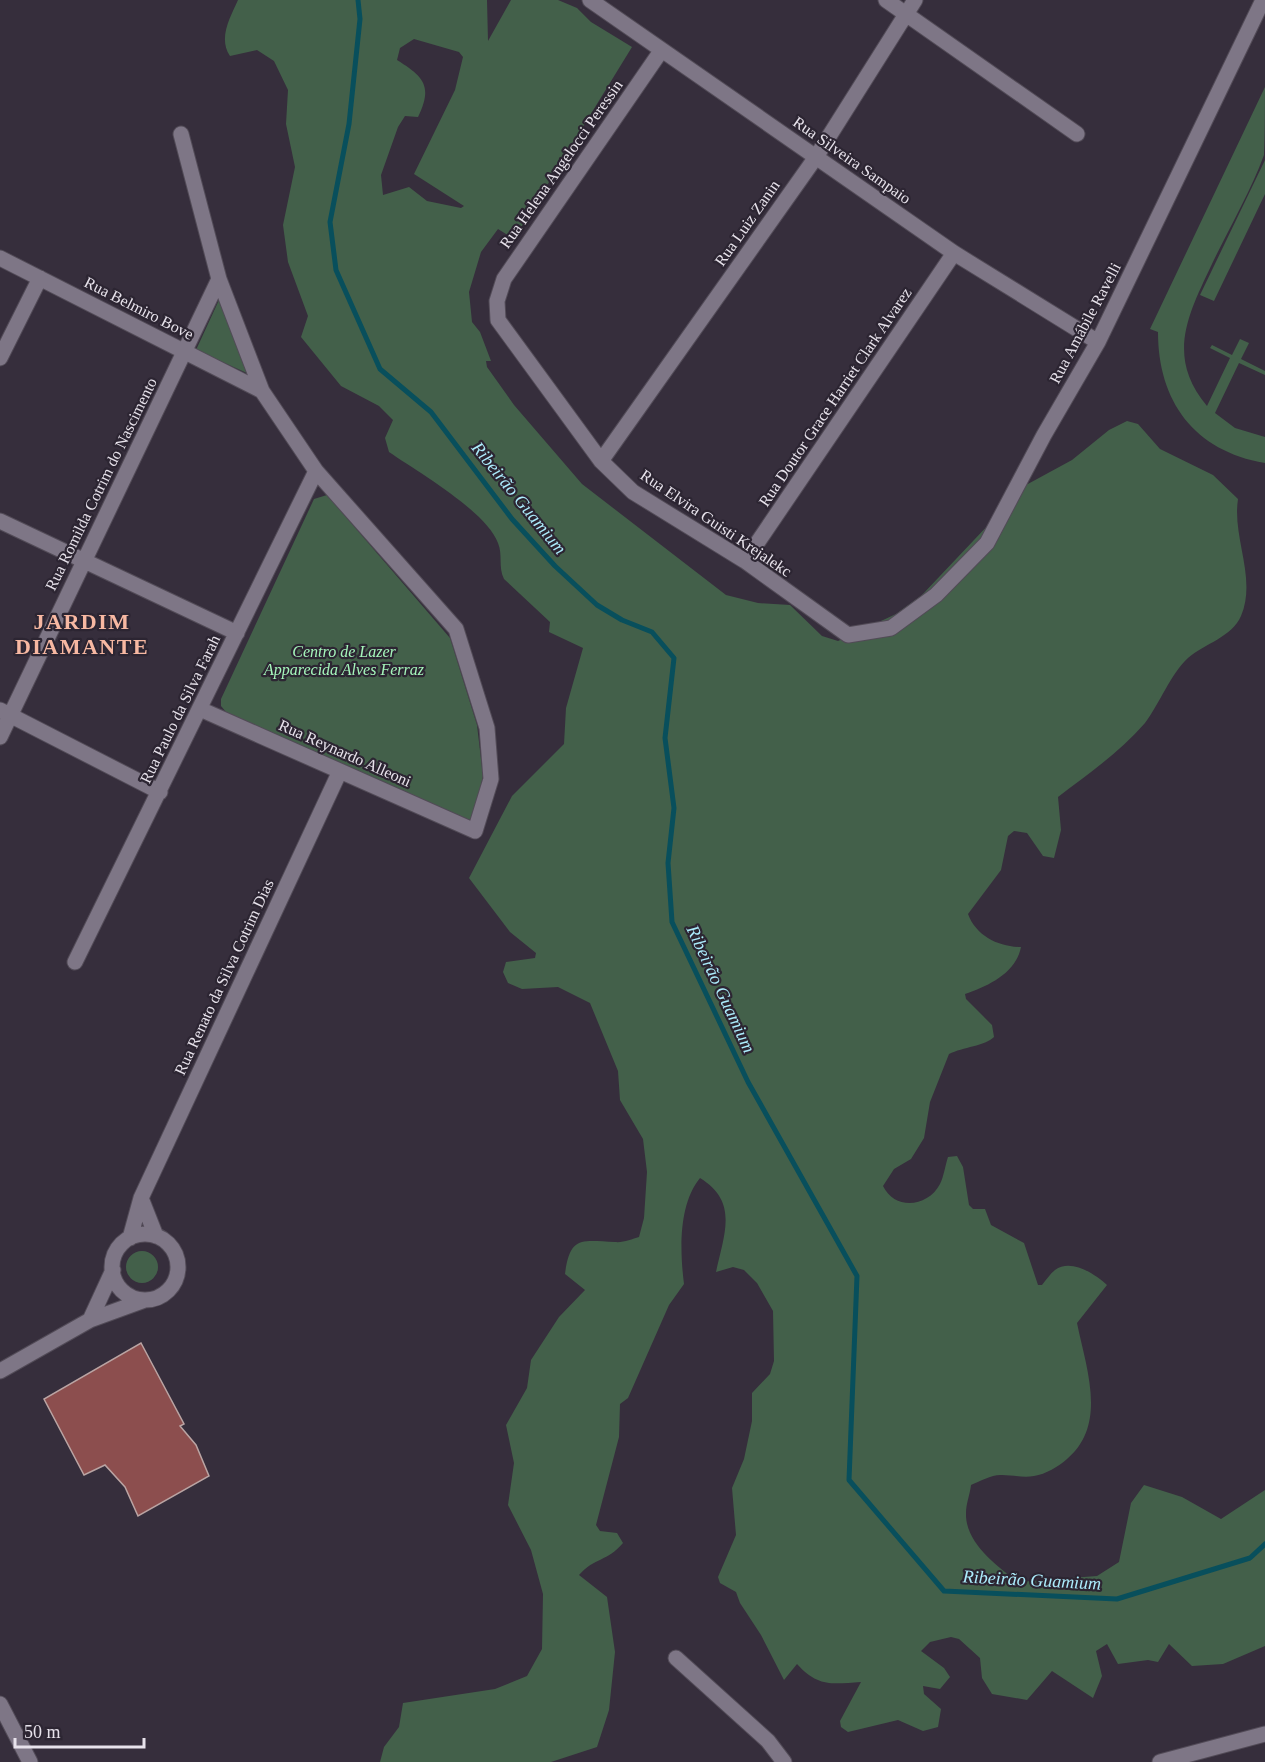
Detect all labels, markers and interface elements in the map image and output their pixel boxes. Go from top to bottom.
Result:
street label: Rua Helena Angelocci Peressin [496,77,627,252]
street label: Rua Silveira Sampaio [789,113,914,208]
street label: Rua Luiz Zanin [711,177,783,269]
street label: Rua Amábile Ravelli [1046,259,1124,386]
street label: Rua Belmiro Bove [82,273,196,343]
street label: Rua Doutor Grace Harriet Clark Alvarez [755,285,915,509]
street label: Rua Romilda Cotrim do Nascimento [42,375,160,593]
water label: Ribeirão Guamium [467,437,570,558]
street label: Rua Elvira Guisti Krejalekc [637,466,795,581]
district label: JARDIM DIAMANTE [15,609,149,659]
street label: Rua Paulo da Silva Farah [137,632,223,786]
park label: Centro de Lazer Apparecida Alves Ferraz [263,643,425,679]
street label: Rua Reynardo Alleoni [276,716,414,791]
street label: Rua Renato da Silva Cotrim Dias [171,877,277,1077]
water label: Ribeirão Guamium [682,921,759,1056]
water label: Ribeirão Guamium [961,1566,1102,1594]
scale bar [15,1711,144,1749]
text: 50 m [24,1722,61,1742]

